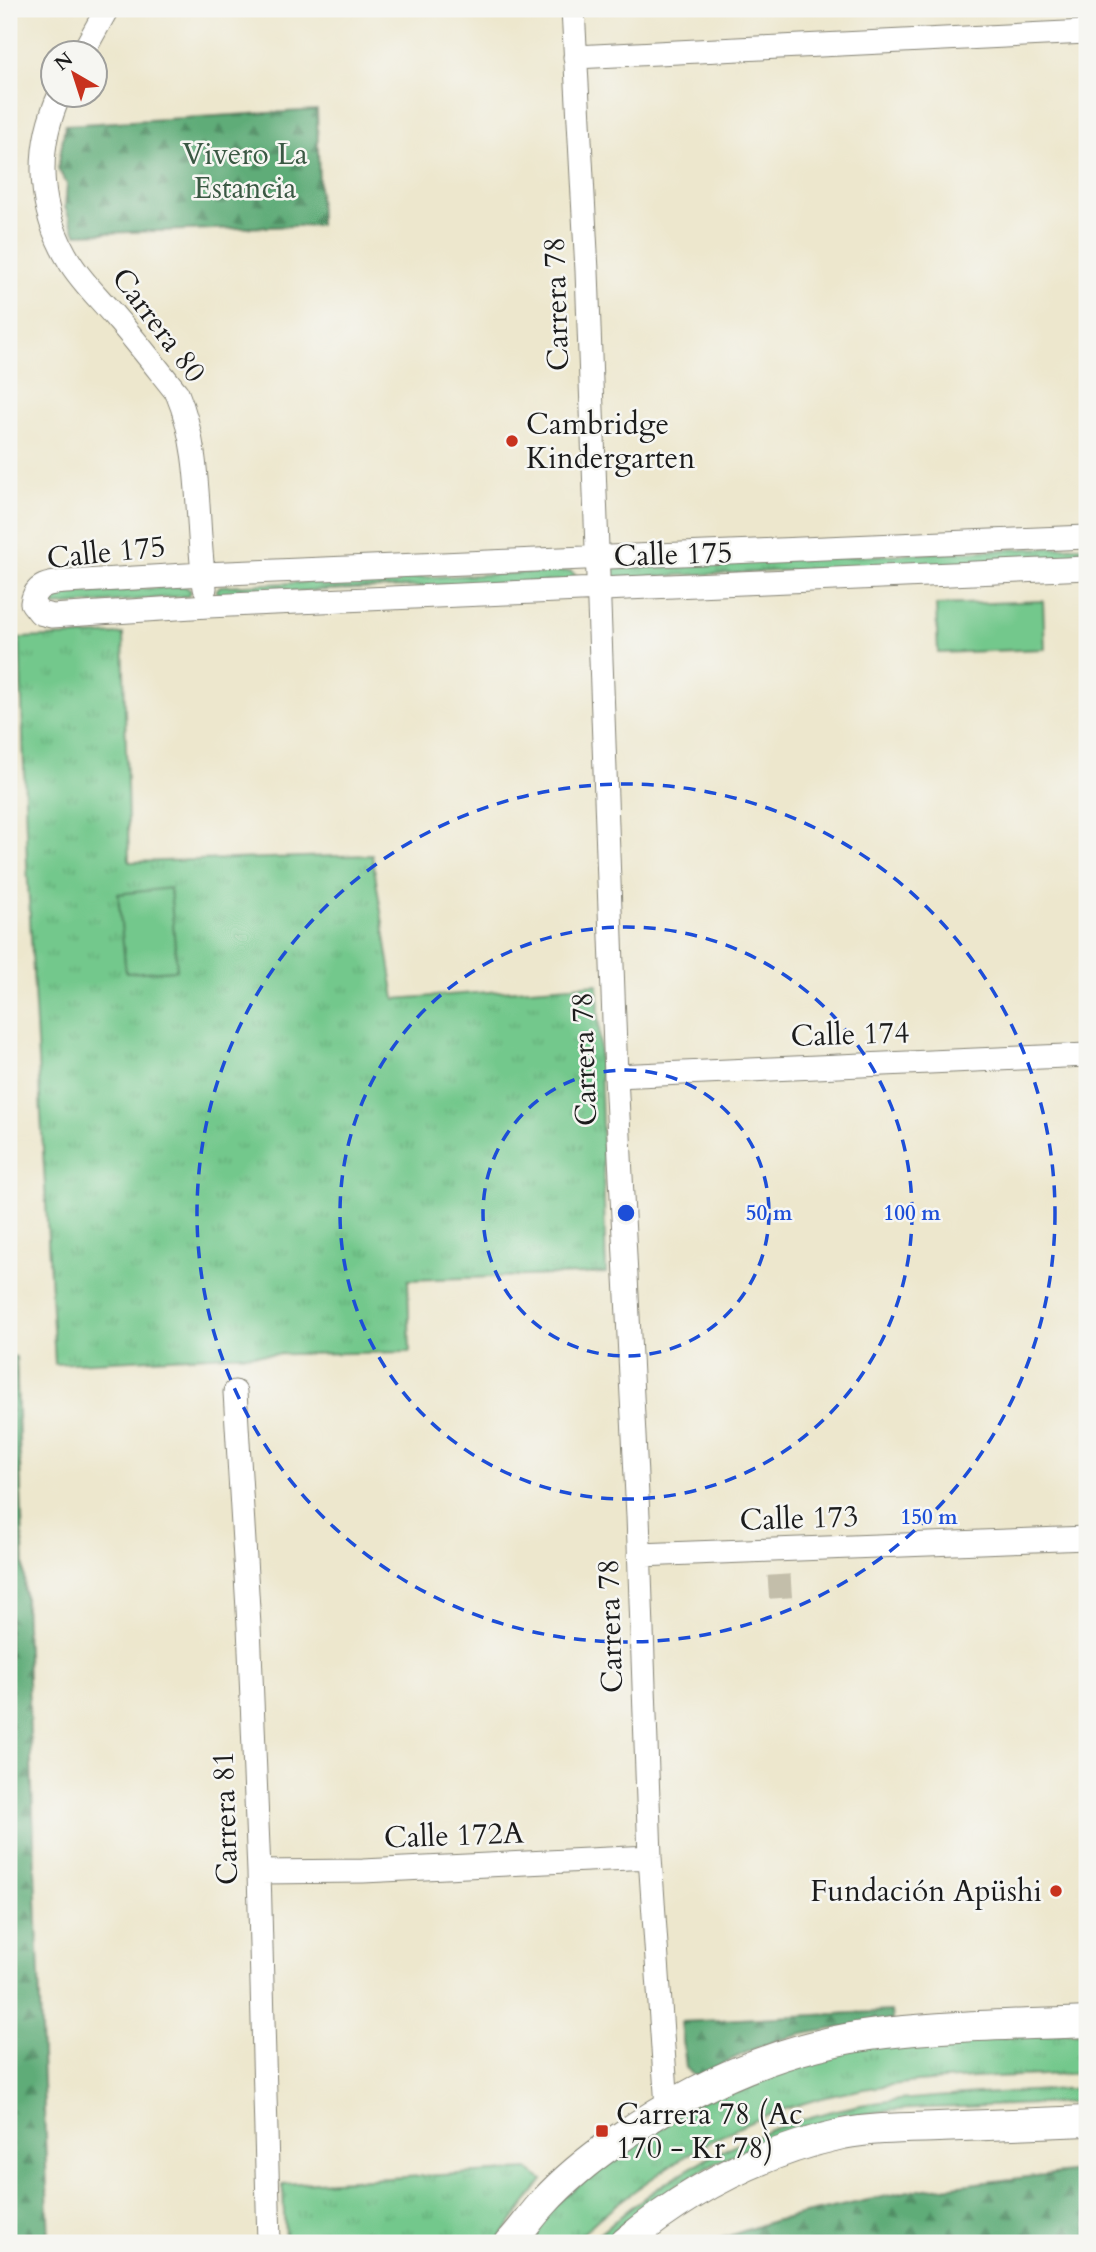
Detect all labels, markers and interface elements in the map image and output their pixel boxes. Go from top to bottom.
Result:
north arrow [38,38,108,108]
text: N [49,46,79,77]
park label: Vivero La Estancia [182,134,308,209]
street label: Carrera 78 [534,236,579,372]
street label: Carrera 80 [102,259,215,391]
place label: Cambridge Kindergarten [526,404,695,479]
marker: Cambridge Kindergarten [504,433,520,449]
street label: Calle 175 [45,526,167,579]
street label: Calle 175 [613,532,733,577]
street label: Carrera 78 [562,991,607,1127]
street label: Calle 174 [790,1012,910,1057]
text: 50 m [746,1199,793,1228]
text: 100 m [883,1199,941,1228]
centre of rings [614,1201,638,1225]
street label: Calle 173 [739,1496,859,1541]
text: 150 m [900,1503,958,1532]
street label: Carrera 78 [588,1558,633,1694]
street label: Carrera 81 [203,1750,248,1886]
street label: Calle 172A [383,1813,525,1858]
place label: Fundación Apüshi [810,1871,1042,1912]
marker: Fundación Apüshi [1048,1883,1064,1899]
place label: Carrera 78 (Ac 170 - Kr 78) [616,2094,803,2169]
marker: Carrera 78 (Ac 170 - Kr 78) [594,2123,610,2139]

